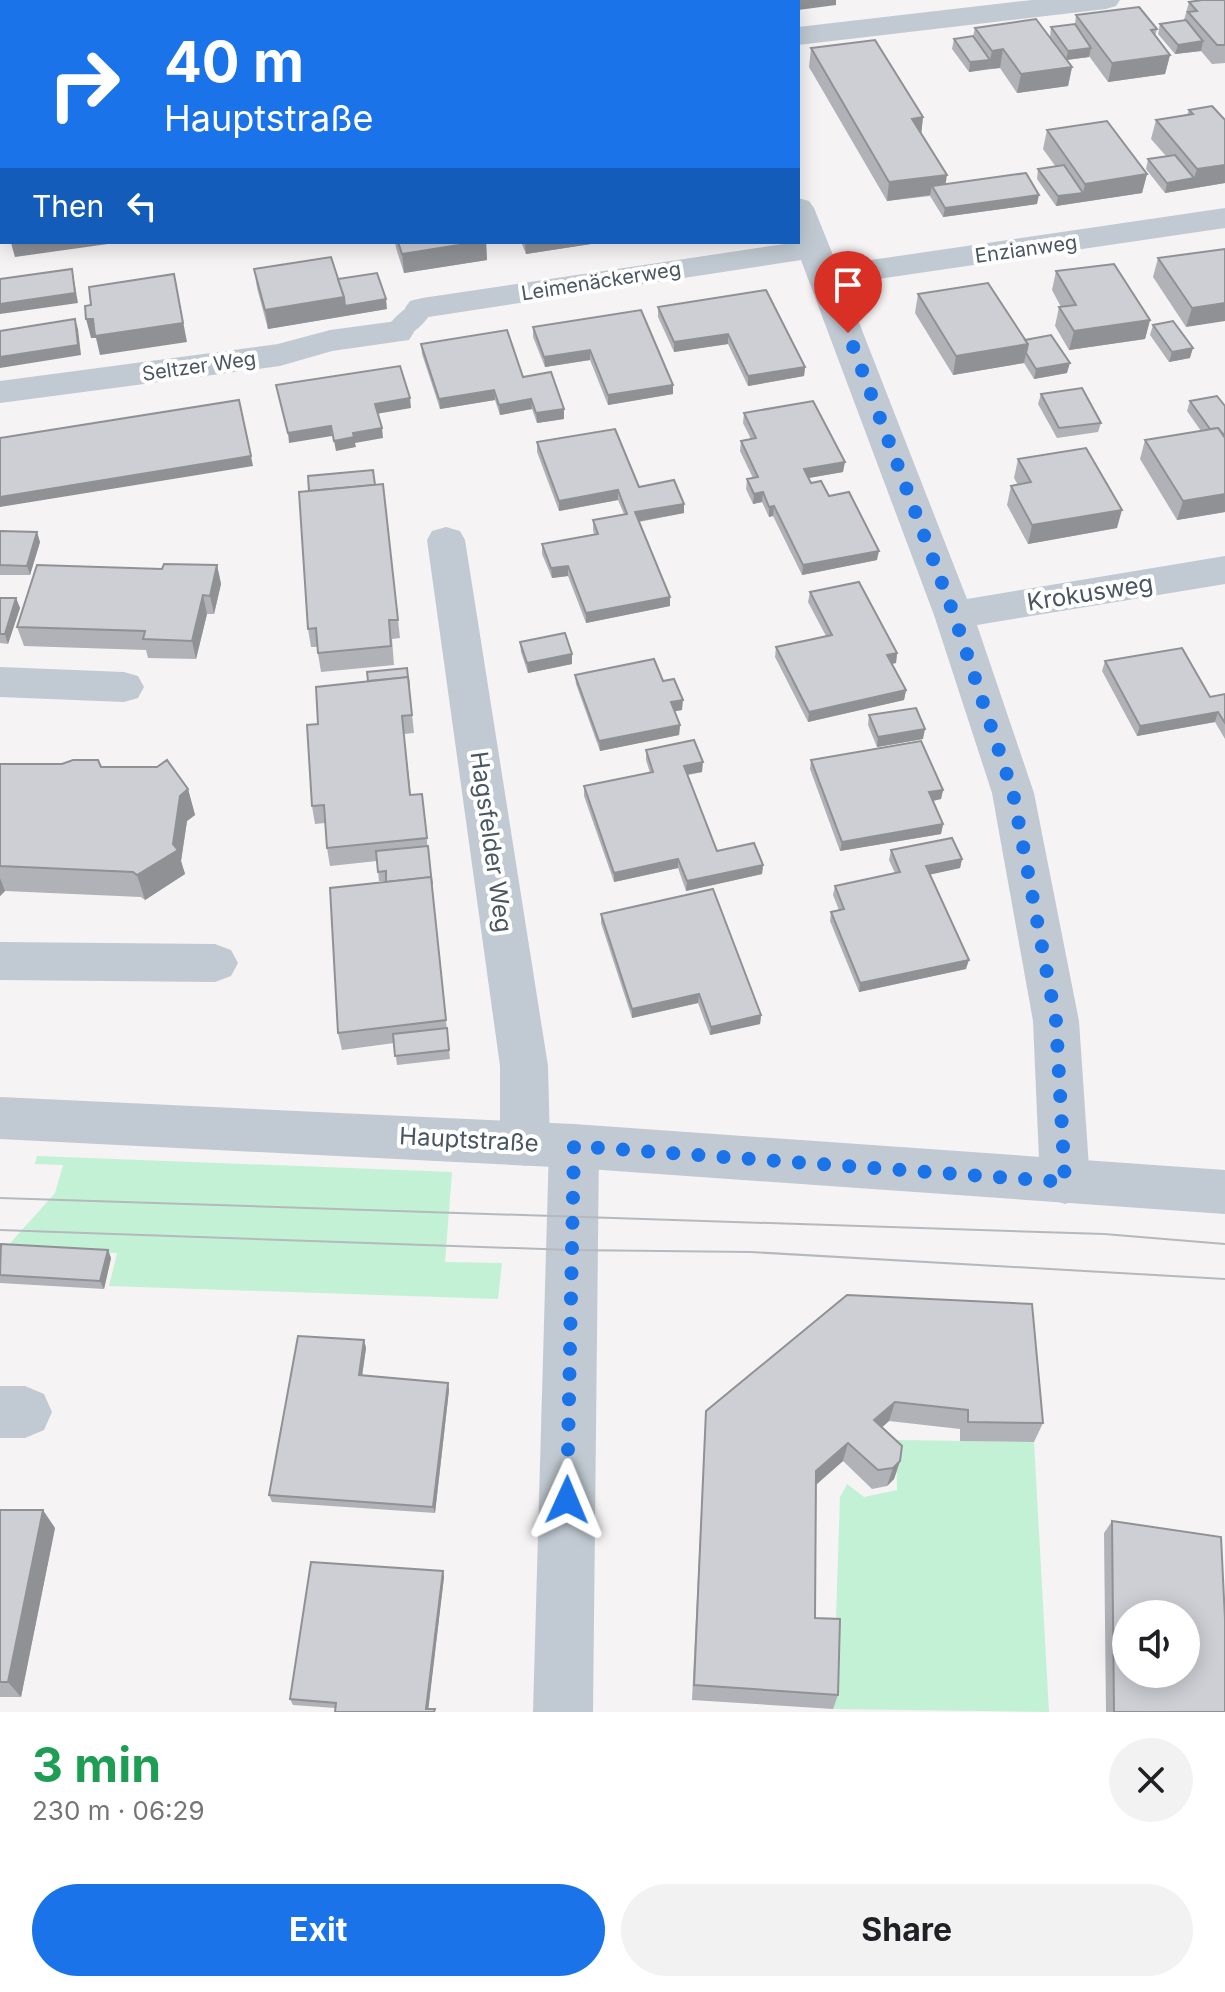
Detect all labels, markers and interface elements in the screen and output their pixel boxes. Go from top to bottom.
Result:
text: 40 m [164,28,304,96]
icon: right [32,32,136,136]
text: Hauptstraße [164,96,373,140]
icon: left [120,184,164,228]
text: Then [32,188,104,224]
street label: Enzianweg [973,230,1079,268]
pin [814,251,882,333]
street label: Leimenäckerweg [519,257,683,305]
icon: arrive [826,263,870,307]
street label: Seltzer Weg [141,346,257,386]
street label: Krokusweg [1025,568,1155,617]
street label: Hagsfelder Weg [464,750,519,934]
street label: Hauptstraße [399,1121,540,1158]
position arrow [525,1458,609,1542]
map controls [1112,1600,1200,1688]
button: sound [1112,1600,1200,1688]
text: 3 min [32,1735,161,1794]
button: close [1109,1738,1193,1822]
text: 230 m · 06:29 [32,1795,205,1826]
button: Exit [32,1884,605,1976]
button: Share [621,1884,1193,1976]

